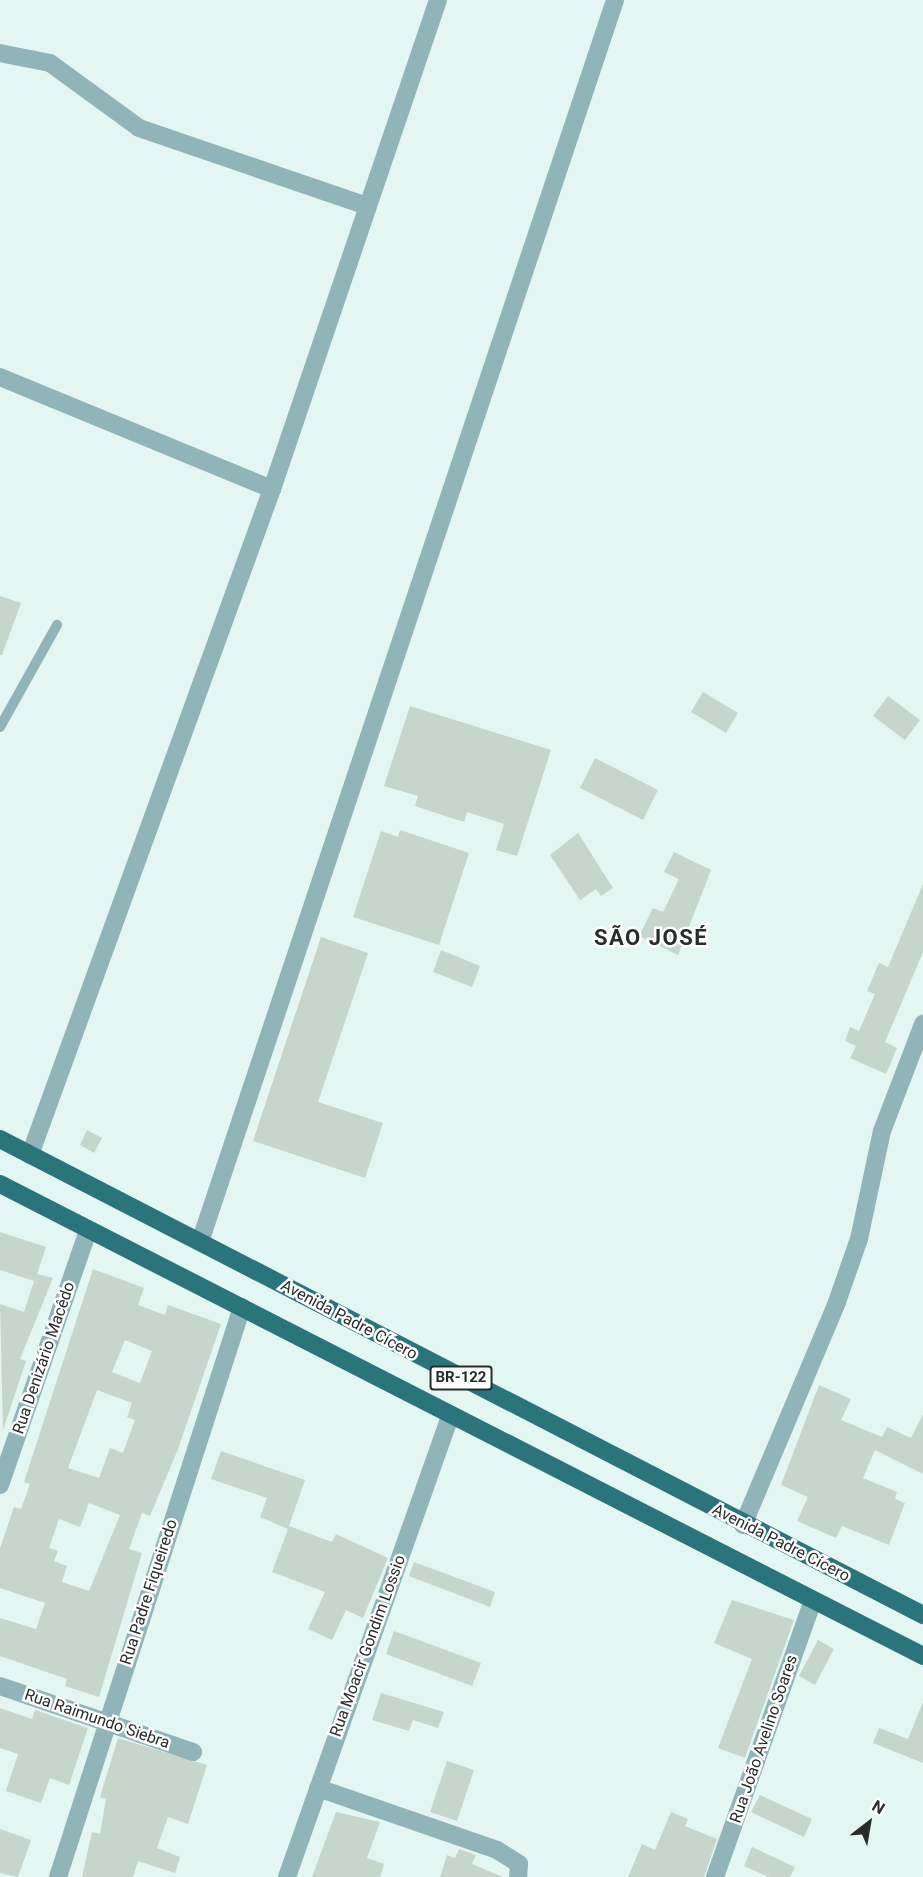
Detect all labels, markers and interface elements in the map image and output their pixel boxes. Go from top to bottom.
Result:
district label: SÃO JOSÉ [594,925,708,951]
street label: Avenida Padre Cícero [278,1276,420,1364]
street label: Rua Denizário Macêdo [9,1279,79,1437]
road number: BR-122 [430,1366,492,1390]
street label: Avenida Padre Cícero [709,1500,853,1586]
street label: Rua Padre Fiqueiredo [116,1517,182,1667]
street label: Rua Moacir Gondim Lossio [326,1553,410,1739]
street label: Rua João Avelino Soares [726,1653,802,1825]
street label: Rua Raimundo Siebra [22,1685,172,1753]
north arrow [839,1793,899,1853]
text: N [869,1796,888,1818]

